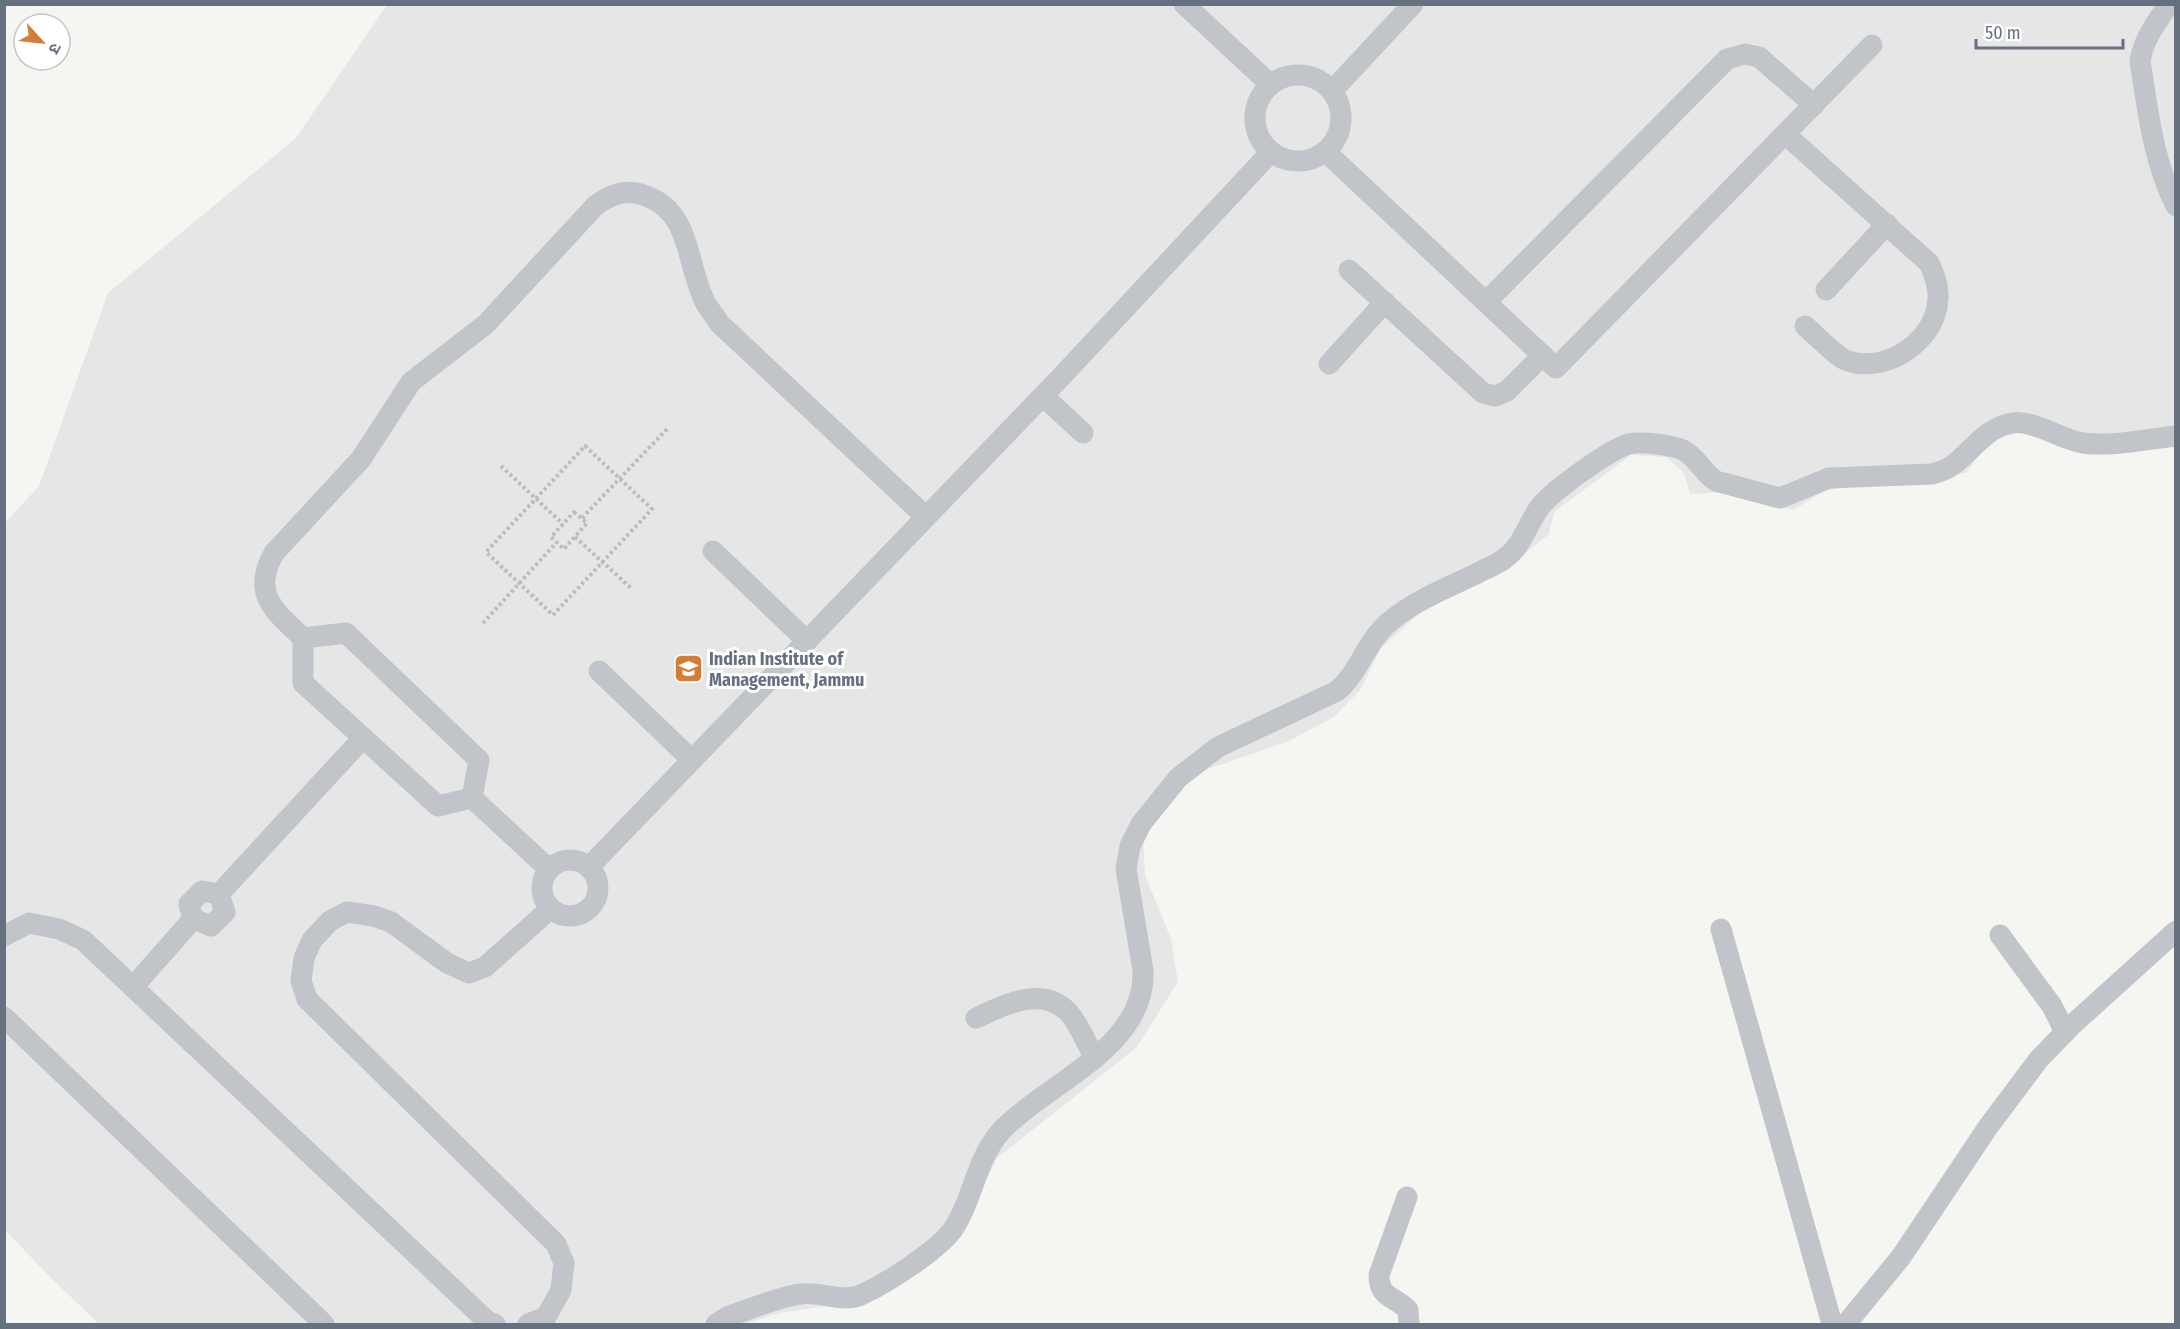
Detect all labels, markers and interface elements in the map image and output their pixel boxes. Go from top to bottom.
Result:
north arrow [12,12,72,72]
scale bar [1976,12,2123,50]
text: 50 m [1985,22,2021,44]
text: उ [44,40,66,58]
place label: Indian Institute of Management, Jammu [709,648,864,691]
school or university icon: Indian Institute of Management, Jammu [672,653,704,685]

